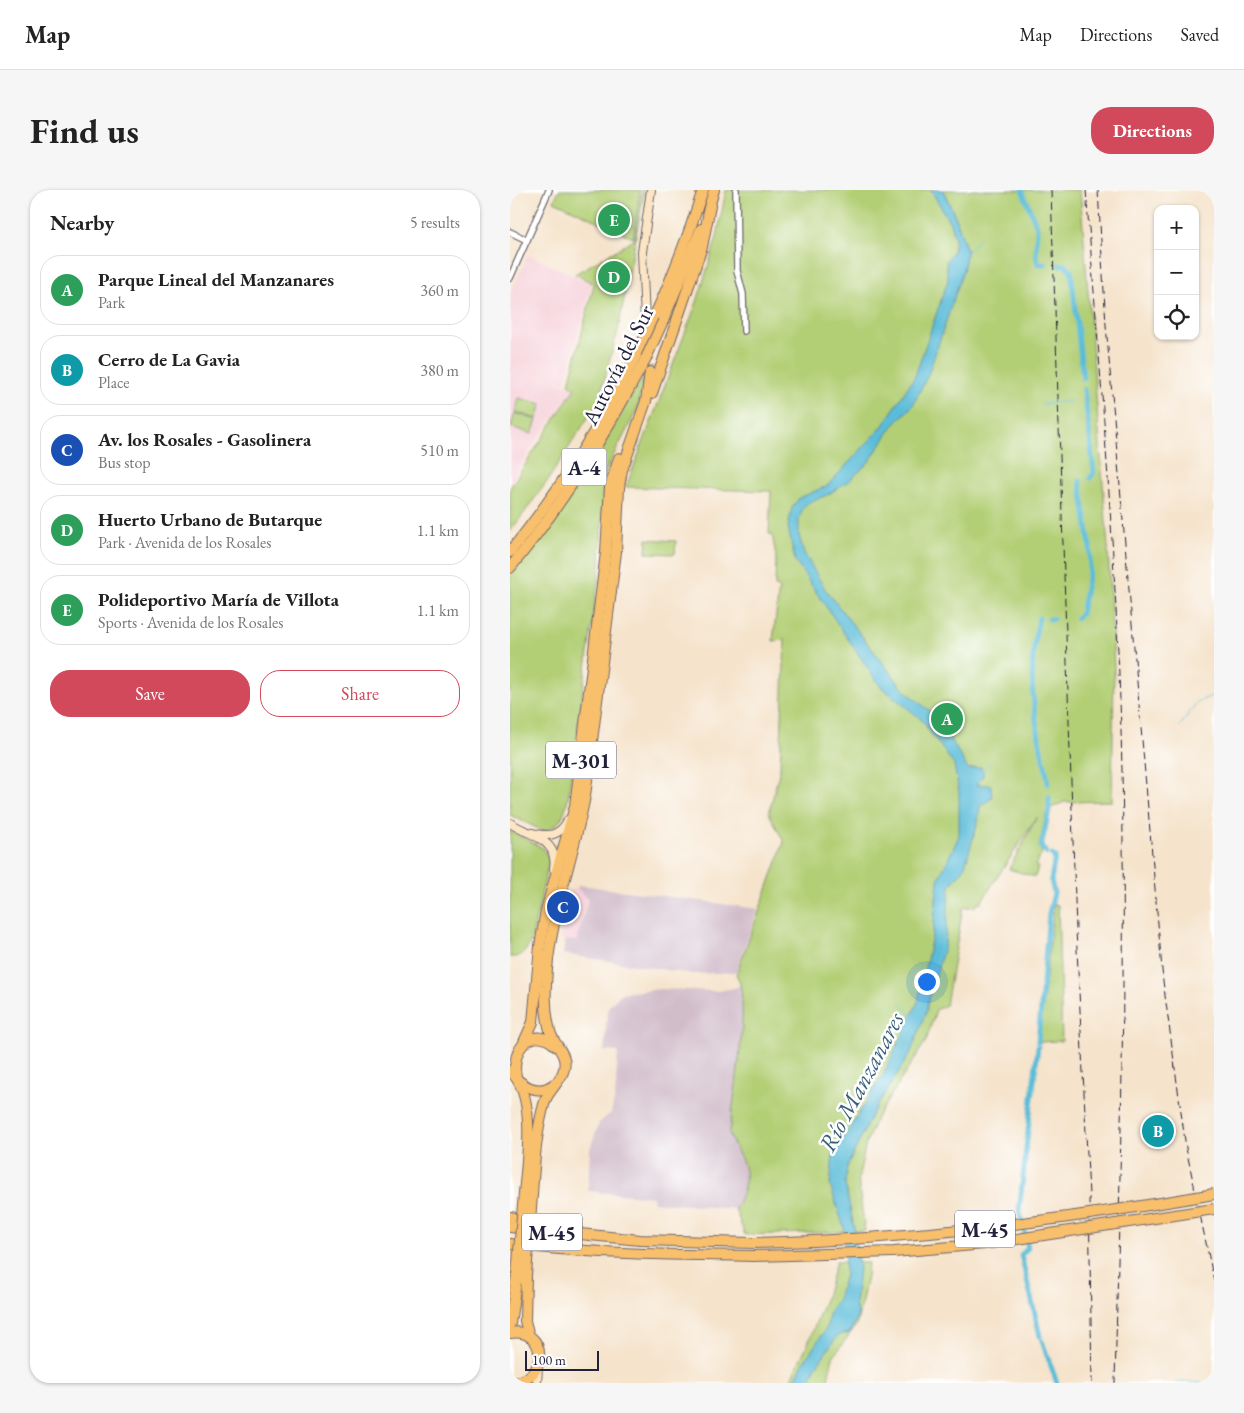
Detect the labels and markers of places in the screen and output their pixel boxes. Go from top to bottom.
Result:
pin: E [598,201,630,239]
pin: D [598,258,630,296]
pin: A [931,700,963,738]
pin: C [547,888,579,926]
pin: B [1142,1112,1174,1150]

